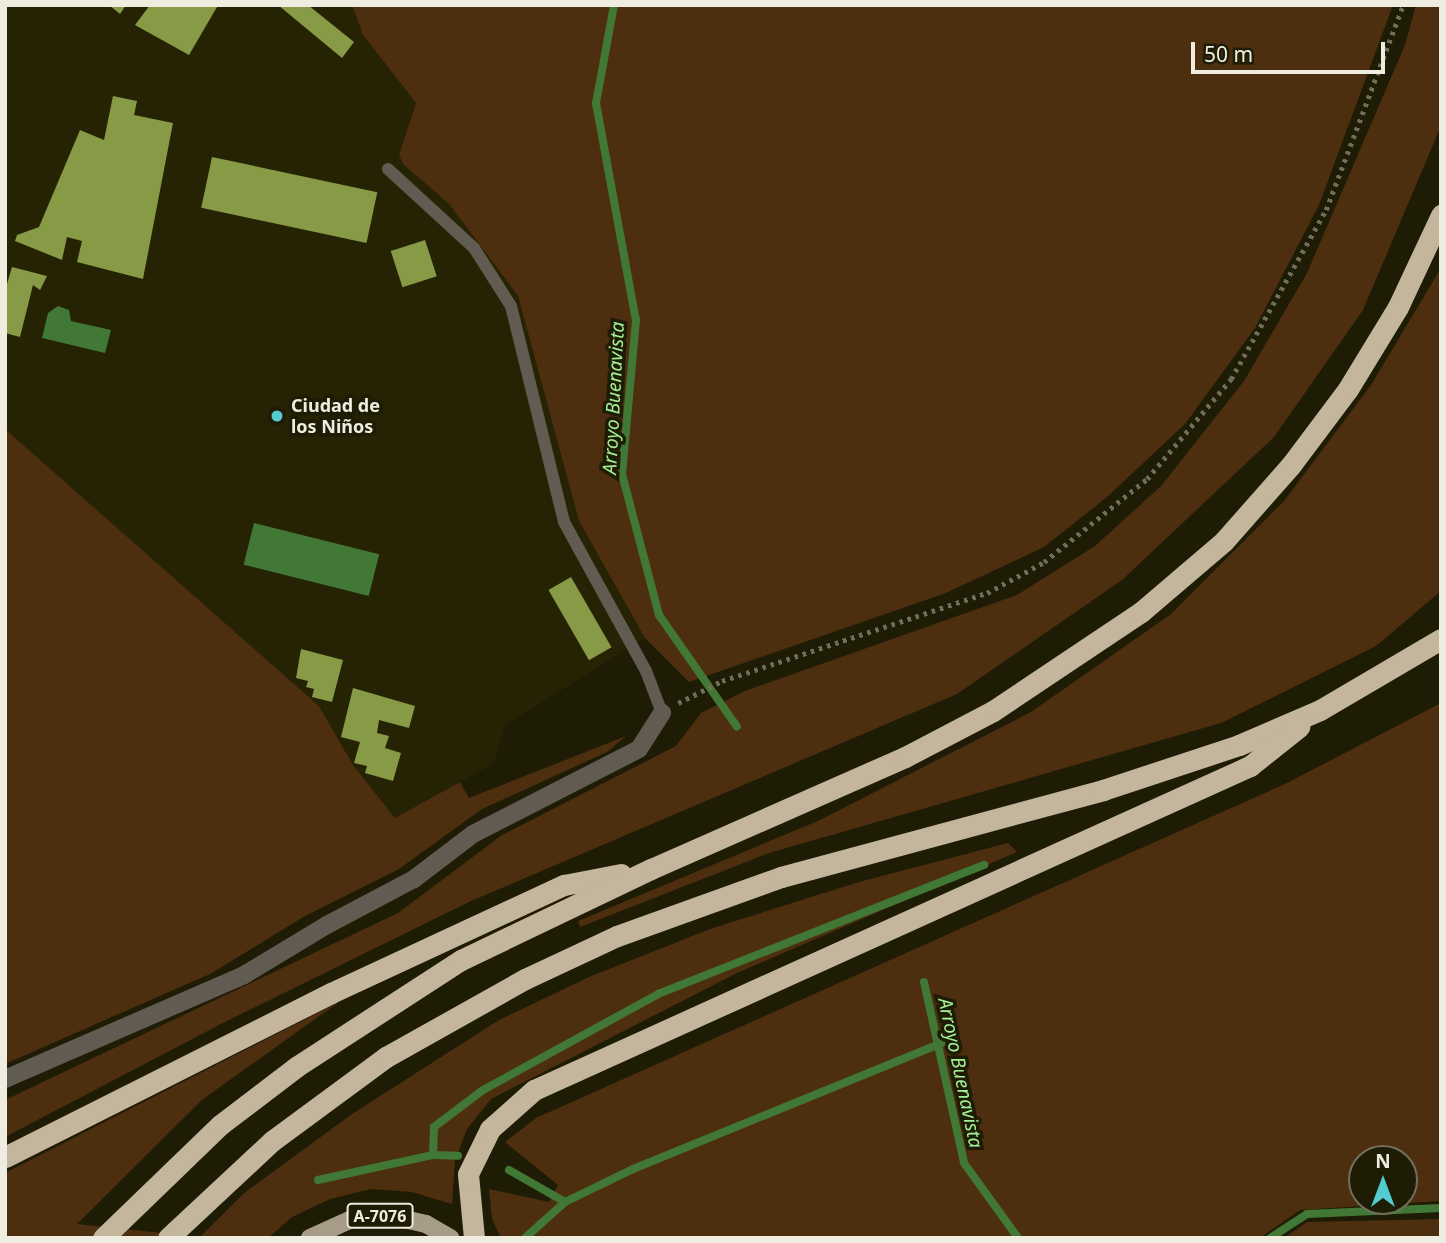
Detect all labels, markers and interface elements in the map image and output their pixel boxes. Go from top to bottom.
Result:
scale bar [1194,28,1388,72]
text: 50 m [1204,40,1253,68]
water label: Arroyo Buenavista [599,321,629,475]
place label: Ciudad de los Niños [291,395,380,438]
marker: Ciudad de los Niños [269,408,285,424]
water label: Arroyo Buenavista [933,996,987,1150]
north arrow [1348,1145,1418,1215]
text: N [1375,1148,1391,1174]
road number: A-7076 [345,1204,415,1228]

